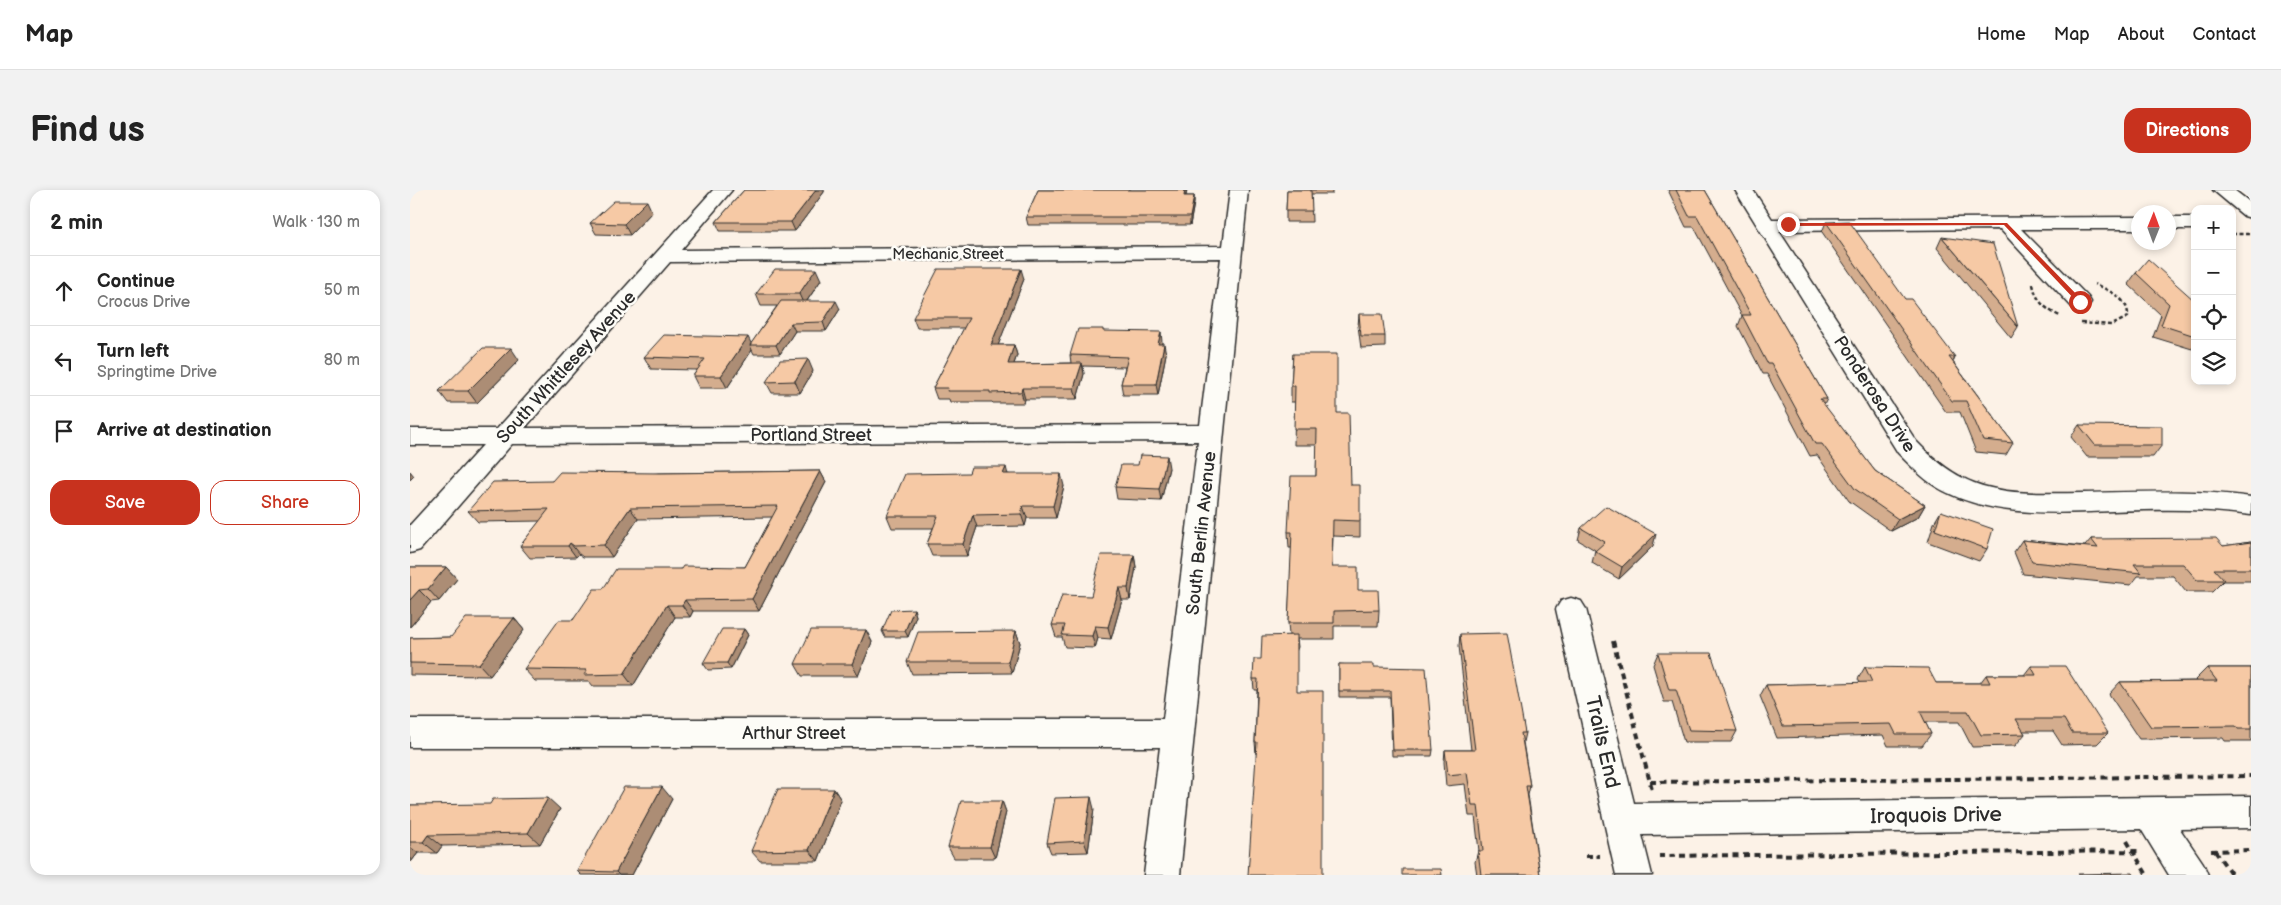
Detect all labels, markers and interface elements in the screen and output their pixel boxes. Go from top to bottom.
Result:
text: Map [25,20,73,49]
text: Home [1977,24,2026,45]
text: Map [2054,24,2090,45]
text: About [2118,24,2165,45]
text: Contact [2193,24,2256,45]
button: Directions [2124,108,2251,153]
text: Find us [30,109,145,152]
north arrow [2131,205,2176,250]
map controls [2191,205,2236,385]
button: + [2191,205,2236,250]
text: 2 min [50,210,103,235]
text: Walk · 130 m [272,213,360,232]
route end [1777,213,1800,236]
street label: Mechanic Street [892,245,1004,264]
button: − [2191,250,2236,295]
text: Continue [97,270,175,293]
icon: ahead [50,277,78,305]
text: 50 m [324,281,360,300]
street label: South Whittlesey Avenue [492,287,641,448]
route start [2069,291,2092,314]
text: Crocus Drive [97,293,190,312]
button: locate [2191,295,2236,340]
street label: Ponderosa Drive [1829,332,1920,457]
text: Turn left [97,340,169,363]
button: layers [2191,340,2236,385]
icon: left [50,347,78,375]
text: 80 m [324,351,360,370]
text: Springtime Drive [97,363,217,382]
icon: arrive [50,417,78,445]
text: Arrive at destination [97,419,272,442]
street label: Portland Street [750,425,872,446]
street label: South Berlin Avenue [1182,450,1221,616]
button: Save [50,480,200,525]
button: Share [210,480,360,525]
street label: Trails End [1580,694,1625,791]
street label: Arthur Street [742,723,846,744]
street label: Iroquois Drive [1870,802,2002,829]

